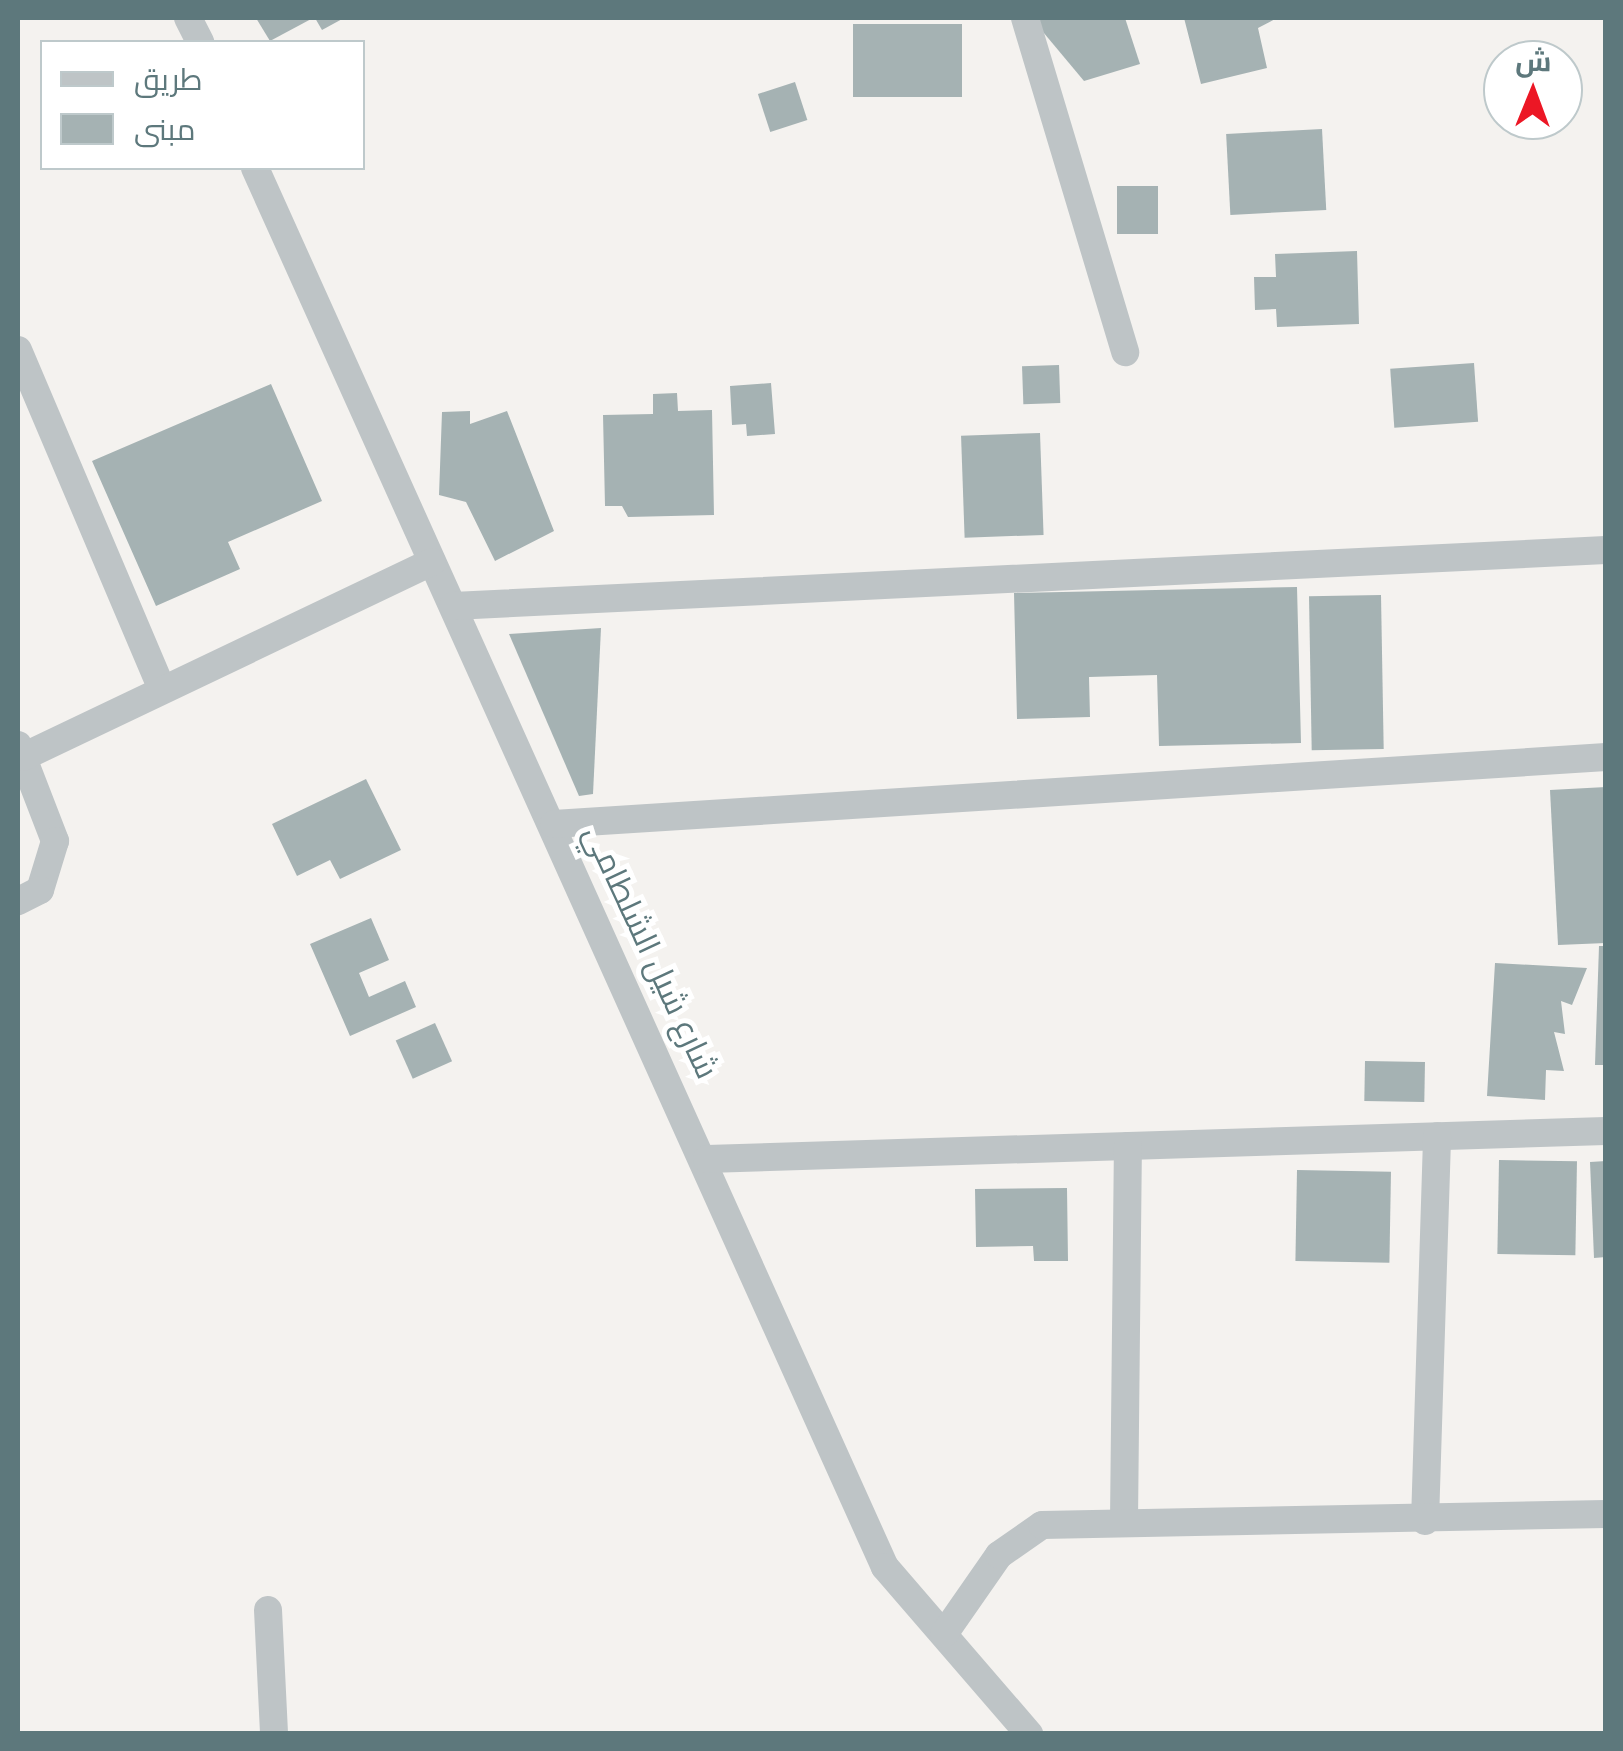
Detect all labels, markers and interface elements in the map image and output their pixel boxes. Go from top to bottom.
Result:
legend [40,40,365,170]
north arrow [1483,40,1583,140]
text: ش [1515,46,1552,77]
text: طريق [134,63,203,96]
text: مبنى [134,113,195,146]
street label: شارع شيل الشلطامي [575,819,727,1085]

